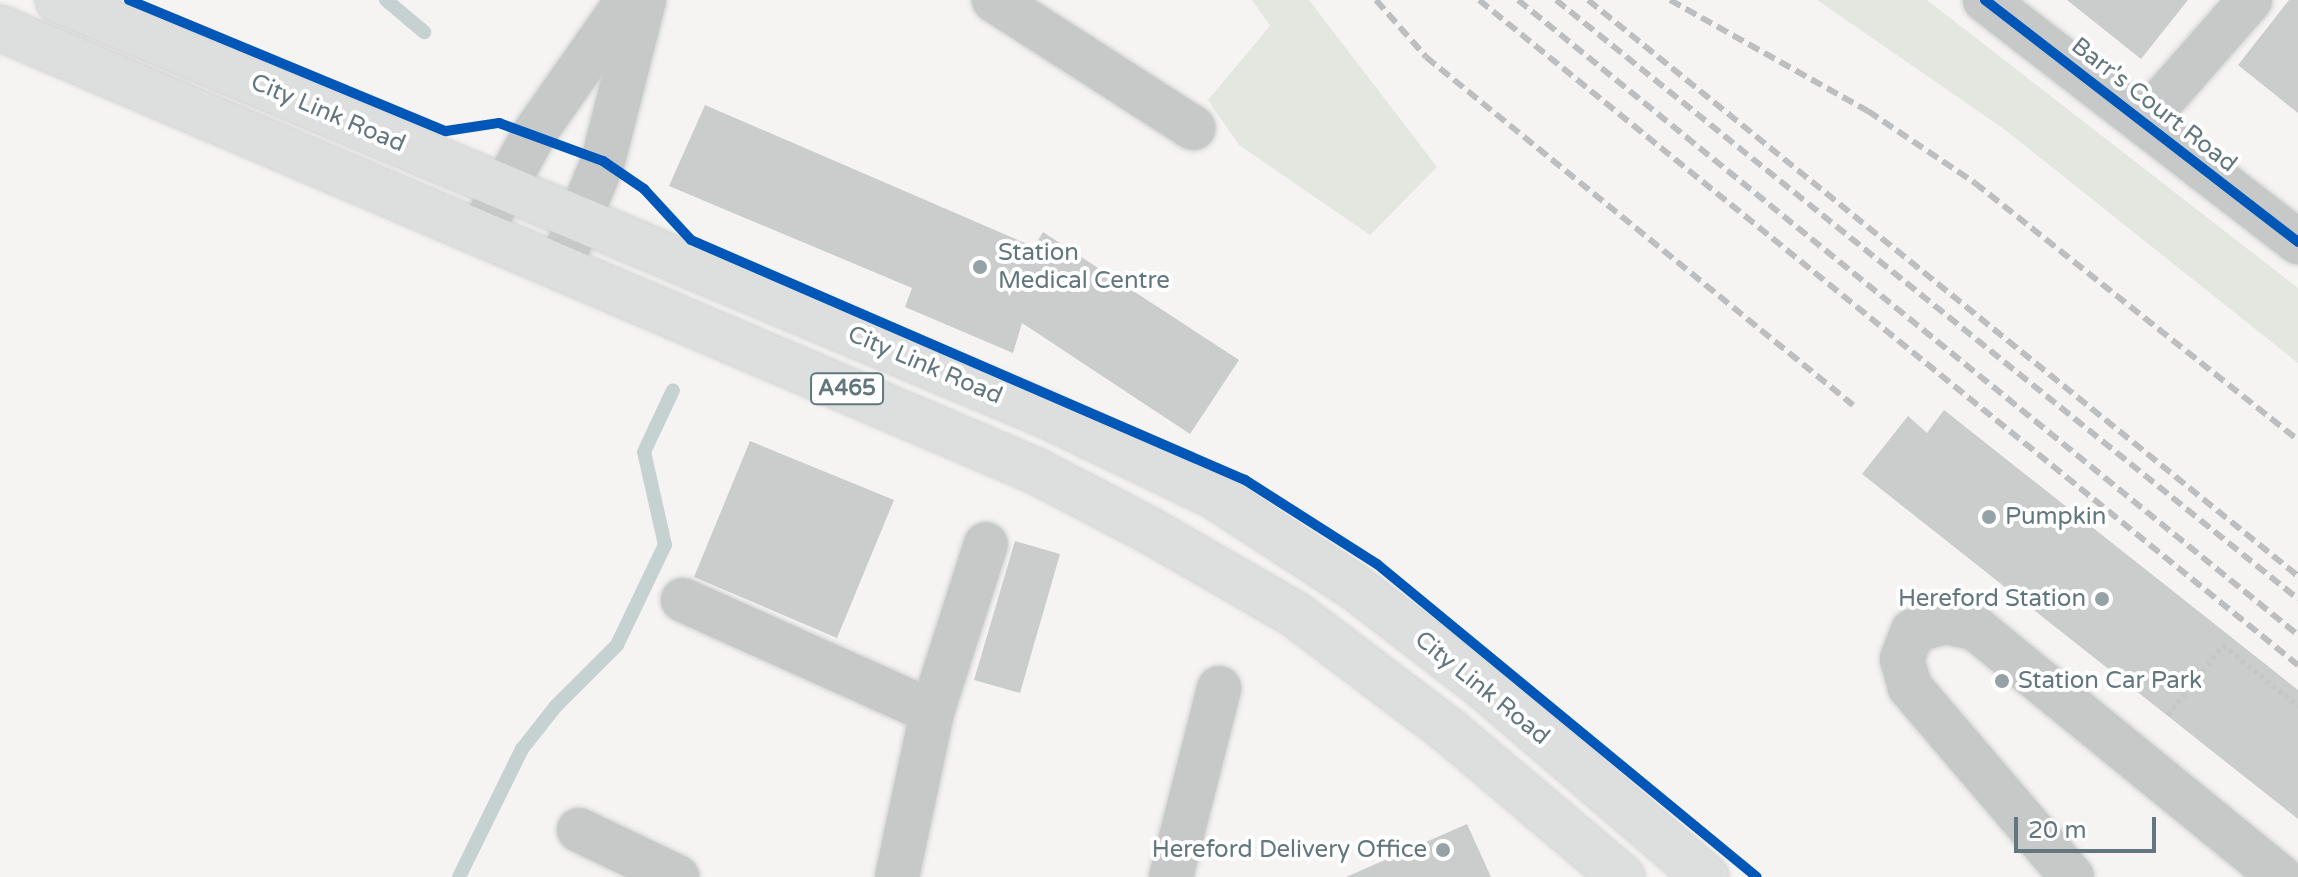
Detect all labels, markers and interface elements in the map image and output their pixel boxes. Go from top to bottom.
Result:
street label: Barr's Court Road [2066,31,2242,179]
street label: City Link Road [246,68,410,158]
place label: Station Medical Centre [998,239,1170,295]
marker: Station Medical Centre [969,256,991,278]
street label: City Link Road [843,320,1007,410]
road number: A465 [809,371,885,407]
place label: Pumpkin [2005,503,2106,531]
marker: Pumpkin [1980,508,1998,526]
place label: Hereford Station [1898,585,2086,613]
marker: Hereford Station [2093,590,2111,608]
street label: City Link Road [1409,625,1555,751]
place label: Station Car Park [2018,667,2202,695]
marker: Station Car Park [1993,672,2011,690]
scale bar [2018,801,2160,851]
text: 20 m [2028,816,2086,845]
place label: Hereford Delivery Office [1152,836,1427,864]
marker: Hereford Delivery Office [1434,841,1452,859]

